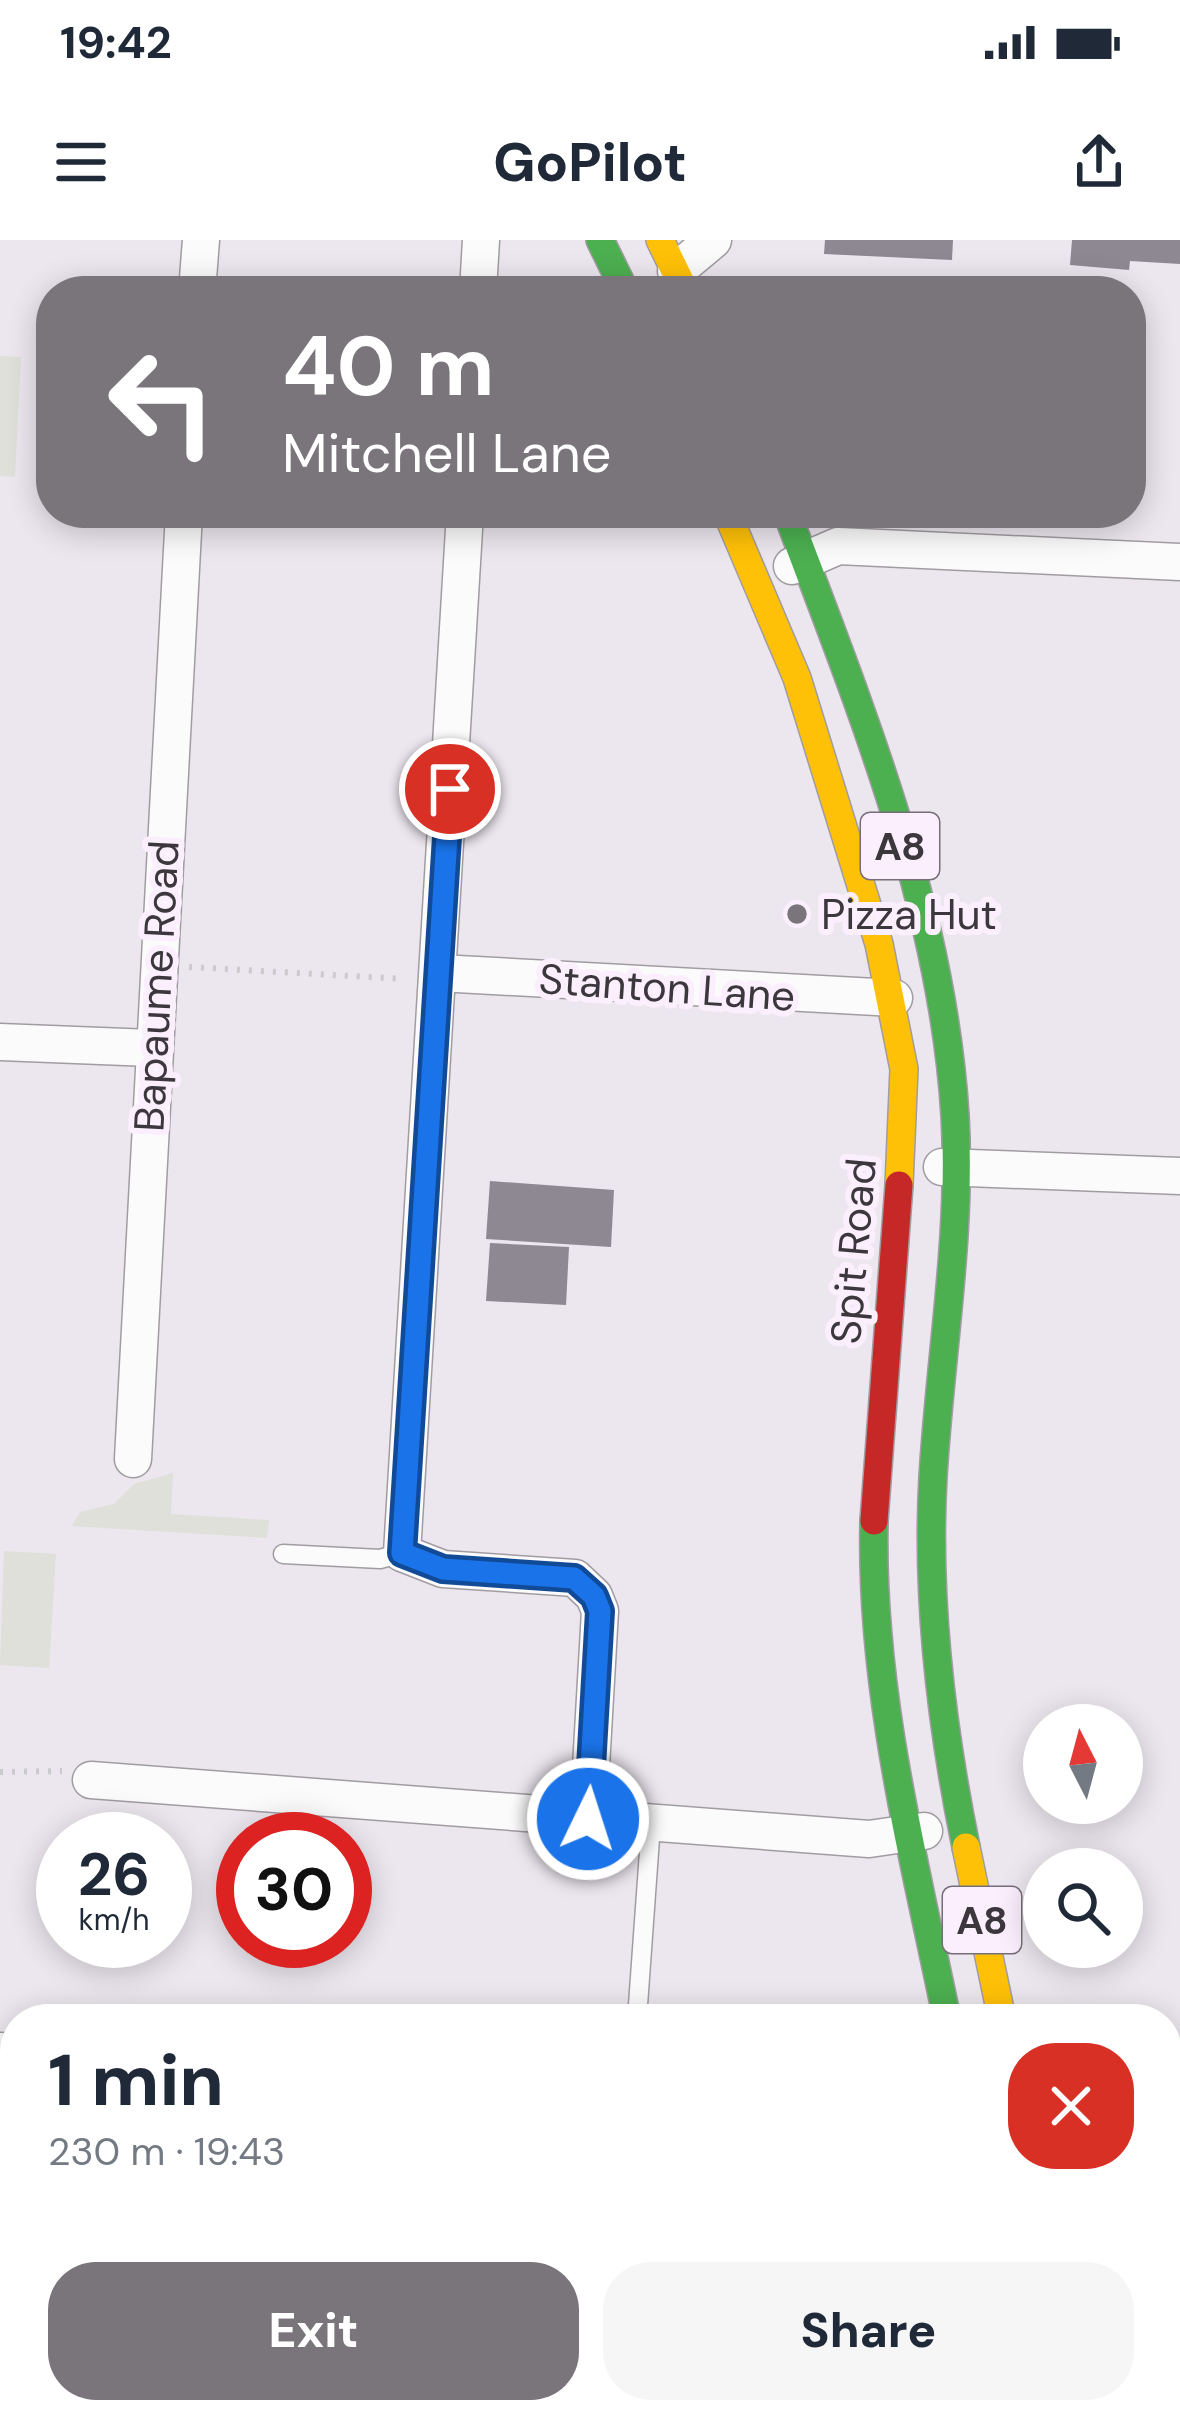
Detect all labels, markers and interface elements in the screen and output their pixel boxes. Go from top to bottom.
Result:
text: 19:42 [60,13,172,72]
text: GoPilot [493,127,687,198]
icon: menu [48,129,114,195]
icon: share [1066,129,1132,195]
text: 40 m [282,312,495,421]
icon: left [84,324,240,480]
text: Mitchell Lane [282,418,611,489]
pin [399,738,501,840]
icon: arrive [417,756,483,822]
road number: A8 [861,813,939,879]
street label: Bapaume Road [121,839,192,1133]
place label: Pizza Hut [821,887,997,942]
marker: Pizza Hut [784,901,810,927]
street label: Stanton Lane [537,951,797,1024]
street label: Spit Road [818,1156,889,1346]
north arrow [1023,1704,1143,1824]
map controls [1023,1704,1143,1968]
position arrow [525,1756,651,1882]
speed limit sign: 30 [216,1812,372,1968]
text: 26 [78,1835,150,1914]
button: search [1023,1848,1143,1968]
road number: A8 [943,1887,1021,1953]
text: km/h [79,1900,149,1939]
text: 1 min [48,2034,224,2127]
button: close [1008,2043,1134,2169]
text: 230 m · 19:43 [48,2126,285,2177]
button: Exit [48,2262,579,2400]
button: Share [603,2262,1134,2400]

